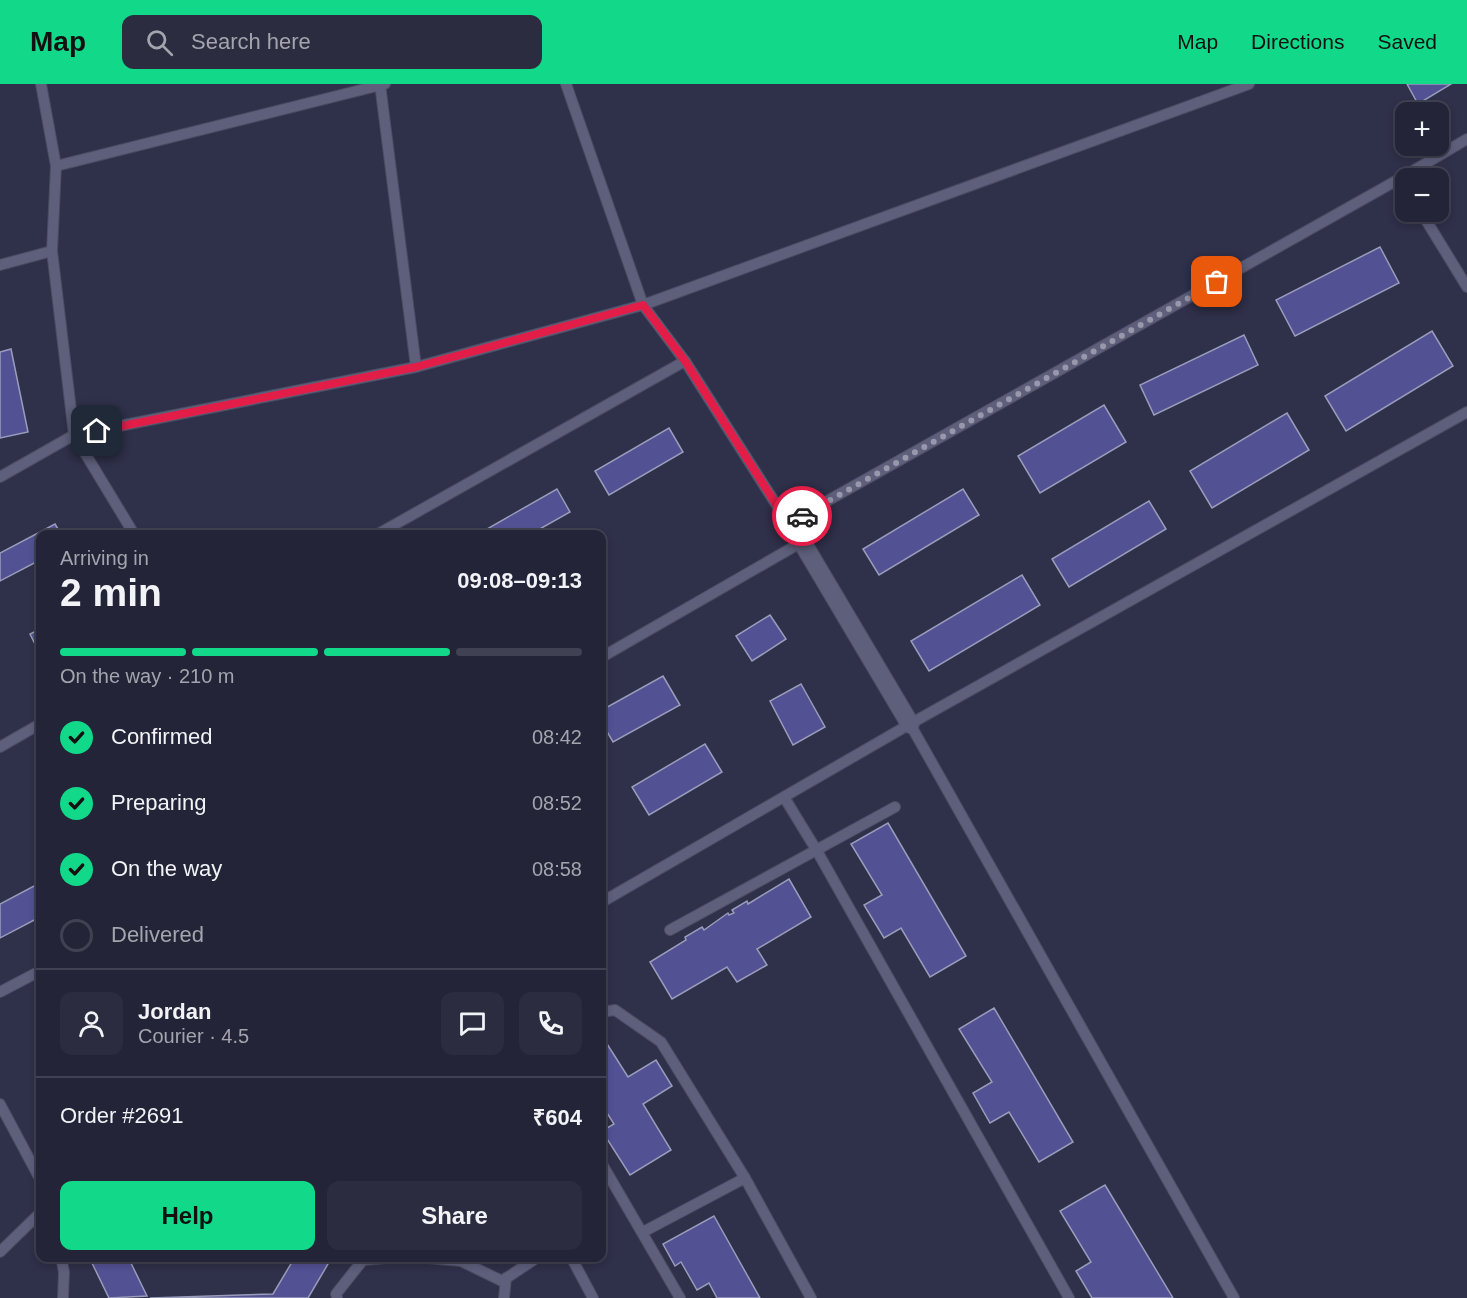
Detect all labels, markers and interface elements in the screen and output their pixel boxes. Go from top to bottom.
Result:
search box [122,15,542,69]
text: Map [30,26,86,57]
icon: search [143,26,176,59]
text: Search here [191,29,311,54]
text: Map [1177,30,1218,53]
text: Directions [1251,30,1344,53]
text: Saved [1377,30,1437,53]
map controls [1395,102,1449,222]
button: + [1395,102,1449,156]
button: − [1395,168,1449,222]
pin [1191,256,1242,307]
icon: bag [1200,265,1233,298]
pin [71,405,122,456]
icon: home [80,414,113,447]
courier [772,486,832,546]
icon: car [786,500,819,533]
text: Arriving in [60,547,149,569]
text: 09:08–09:13 [457,568,582,593]
text: 2 min [60,571,162,614]
text: On the way · 210 m [60,665,235,687]
icon: check [60,721,93,754]
text: Confirmed [111,724,212,749]
text: 08:42 [532,726,582,748]
icon: check [60,787,93,820]
text: Preparing [111,790,206,815]
text: 08:52 [532,792,582,814]
icon: check [60,853,93,886]
text: On the way [111,856,222,881]
text: 08:58 [532,858,582,880]
text: Delivered [111,922,204,947]
button: person [60,992,123,1055]
button: chat [441,992,504,1055]
button: phone [519,992,582,1055]
text: Jordan [138,999,211,1024]
text: Courier · 4.5 [138,1025,249,1047]
text: Order #2691 [60,1103,184,1128]
text: ₹604 [533,1105,582,1130]
button: Help [60,1181,315,1250]
button: Share [327,1181,582,1250]

